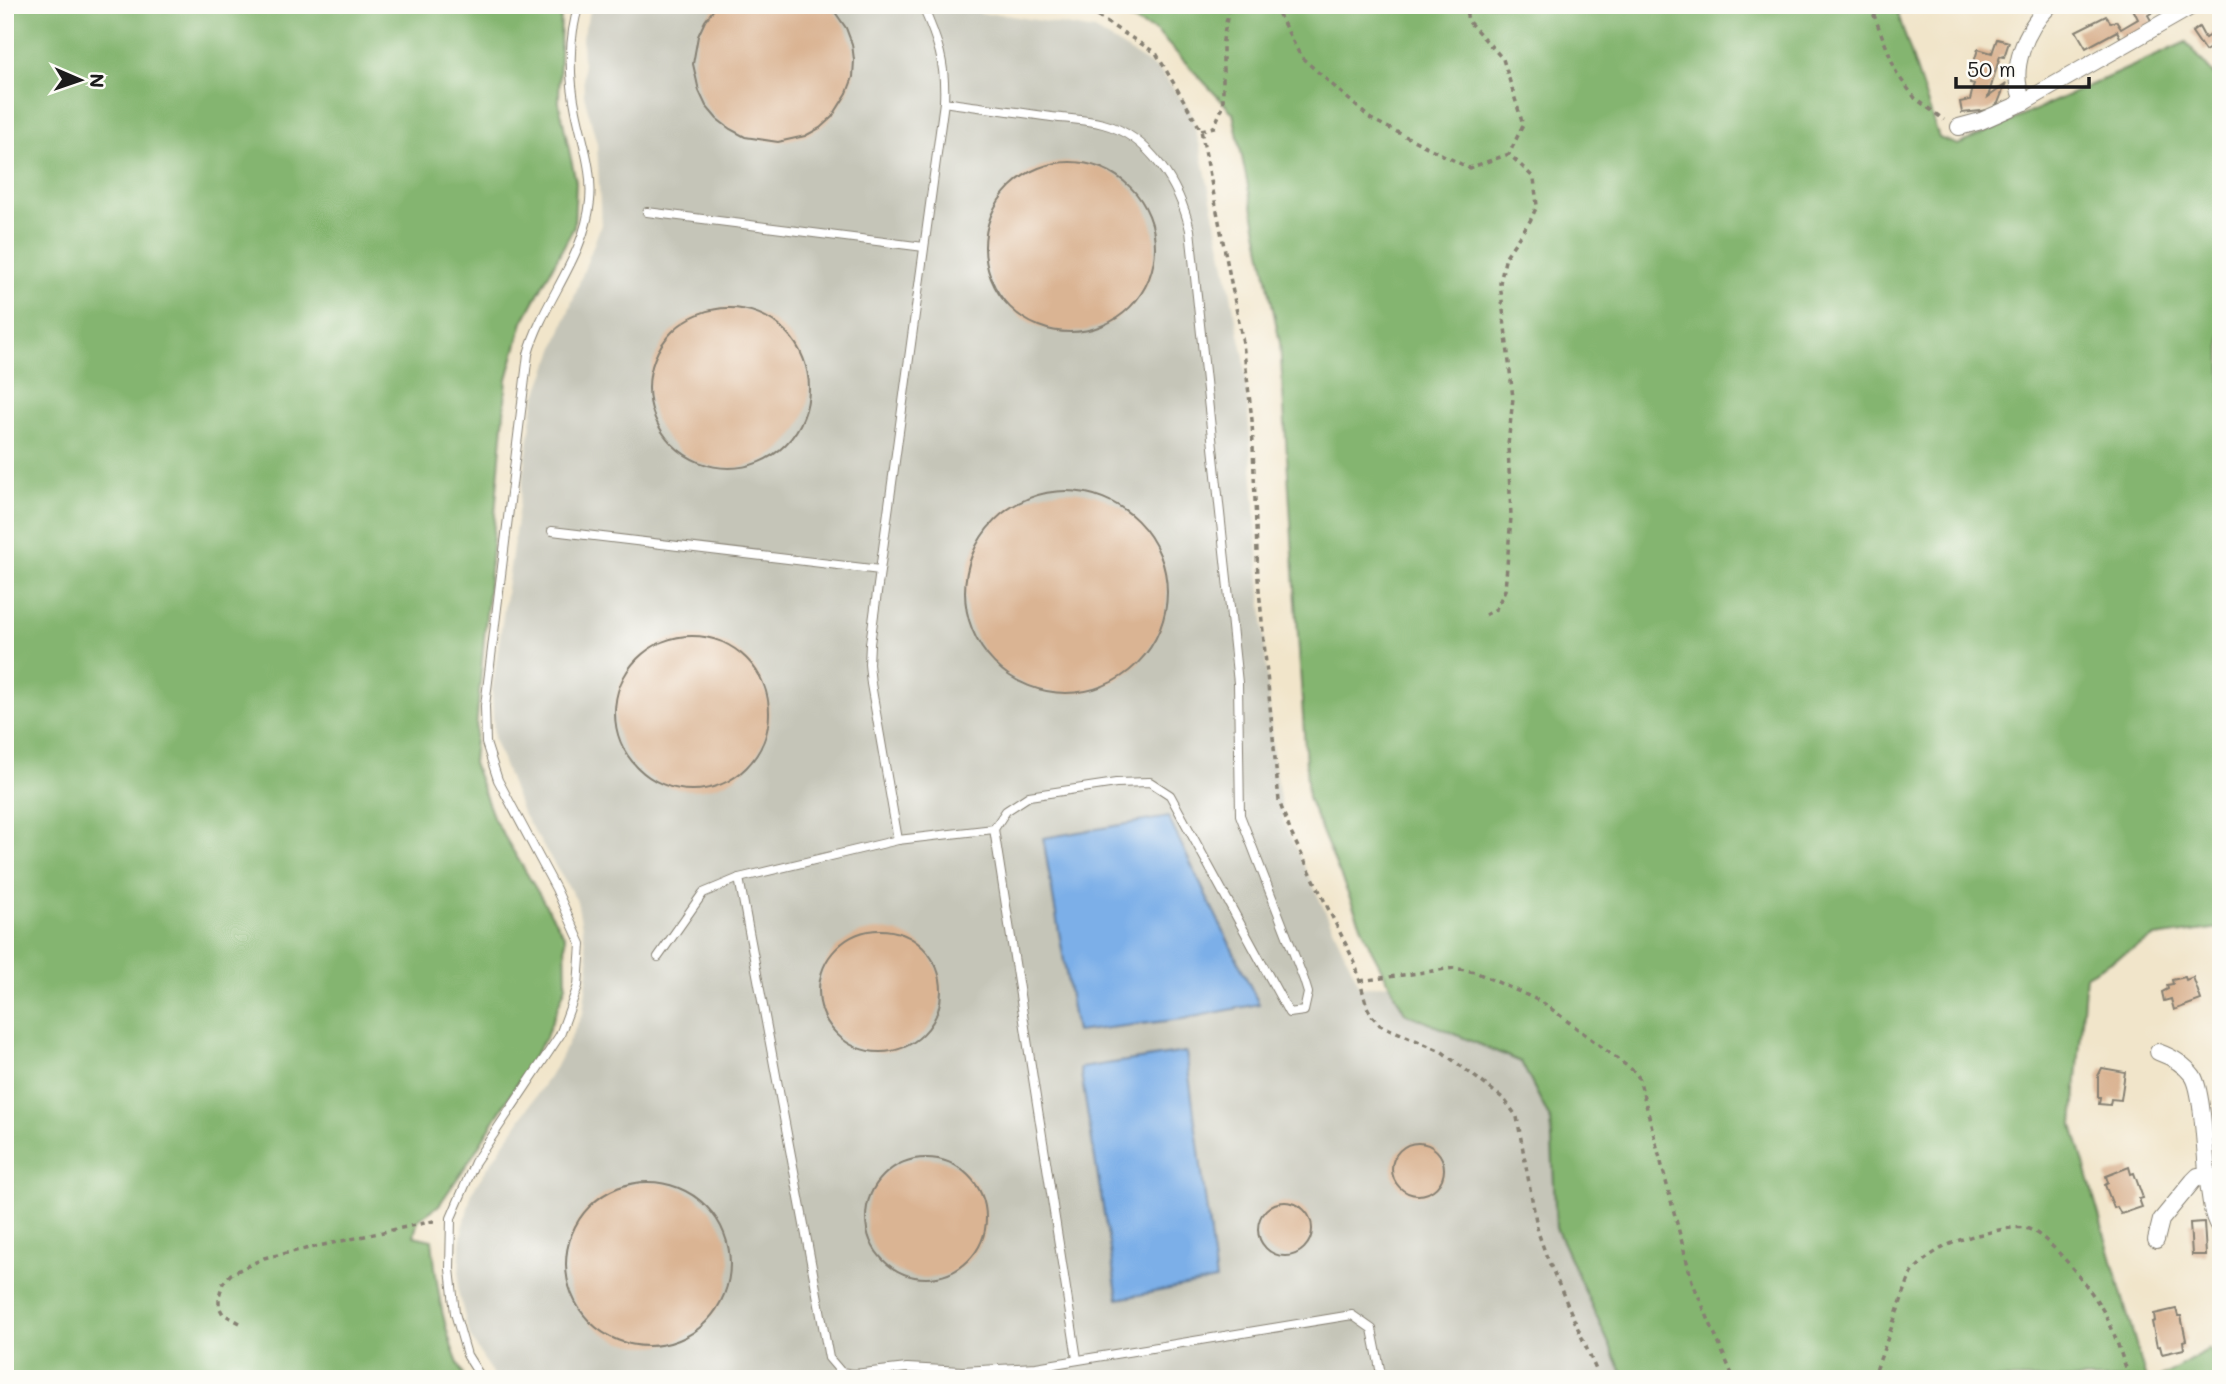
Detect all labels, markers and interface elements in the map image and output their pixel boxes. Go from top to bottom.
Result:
north arrow [46,46,116,116]
scale bar [1956,46,2090,90]
text: 50 m [1967,55,2016,82]
text: N [85,73,110,88]

